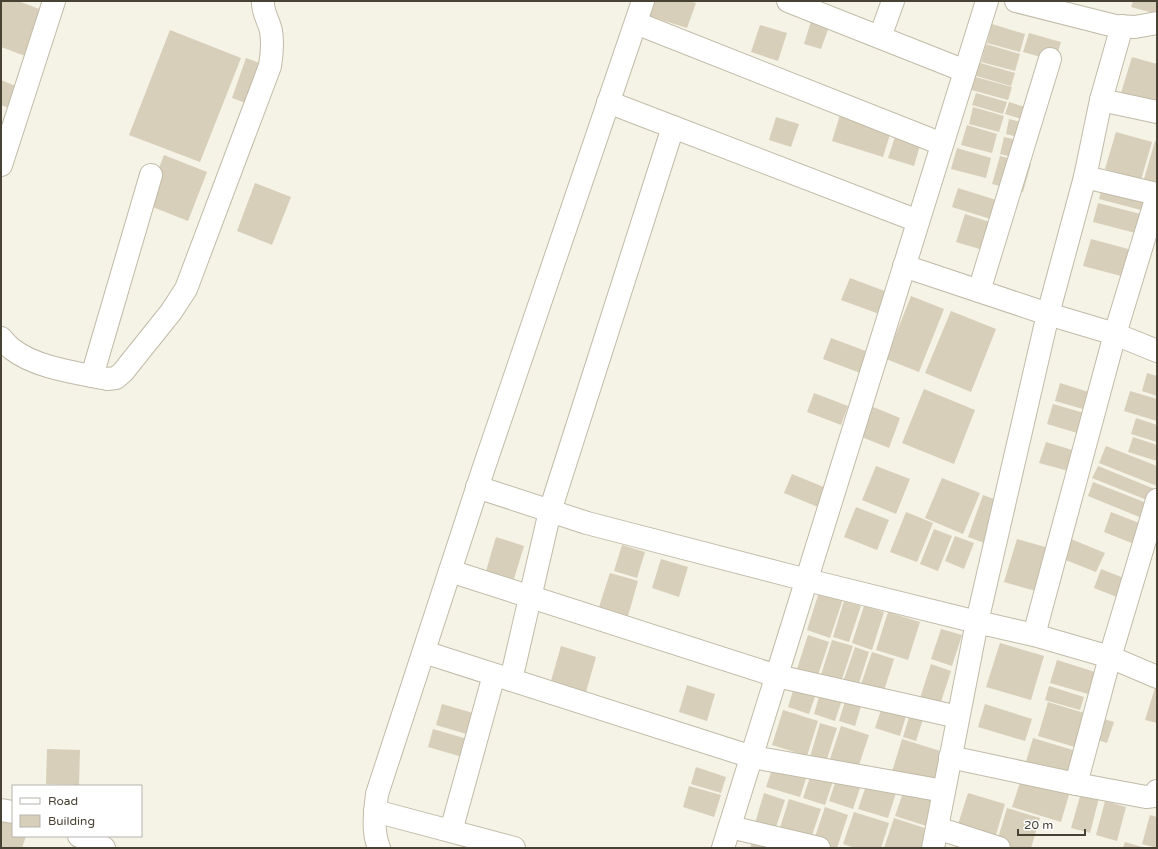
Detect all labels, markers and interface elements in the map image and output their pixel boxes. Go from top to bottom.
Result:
legend [12,785,142,837]
text: Road [48,794,78,808]
scale bar [1018,811,1085,837]
text: Building [48,814,95,828]
text: 20 m [1024,818,1053,832]

